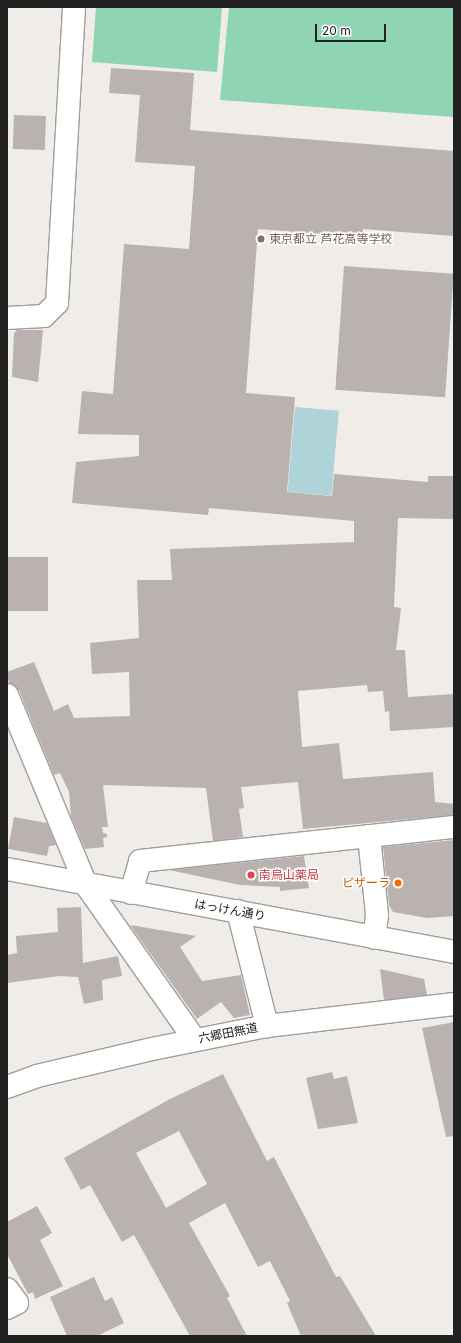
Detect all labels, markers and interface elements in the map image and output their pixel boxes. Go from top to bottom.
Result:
scale bar [317,16,388,42]
text: 20 m [322,23,351,38]
place label: 東京都立 芦花高等学校 [269,232,392,246]
marker: 東京都立 芦花高等学校 [256,234,266,244]
place label: 南烏山薬局 [259,868,319,882]
marker: 南烏山薬局 [246,870,256,880]
place label: ピザーラ [342,876,390,890]
marker: ピザーラ [393,878,403,888]
street label: はっけん通り [193,897,267,923]
street label: 六郷田無道 [197,1020,259,1046]

